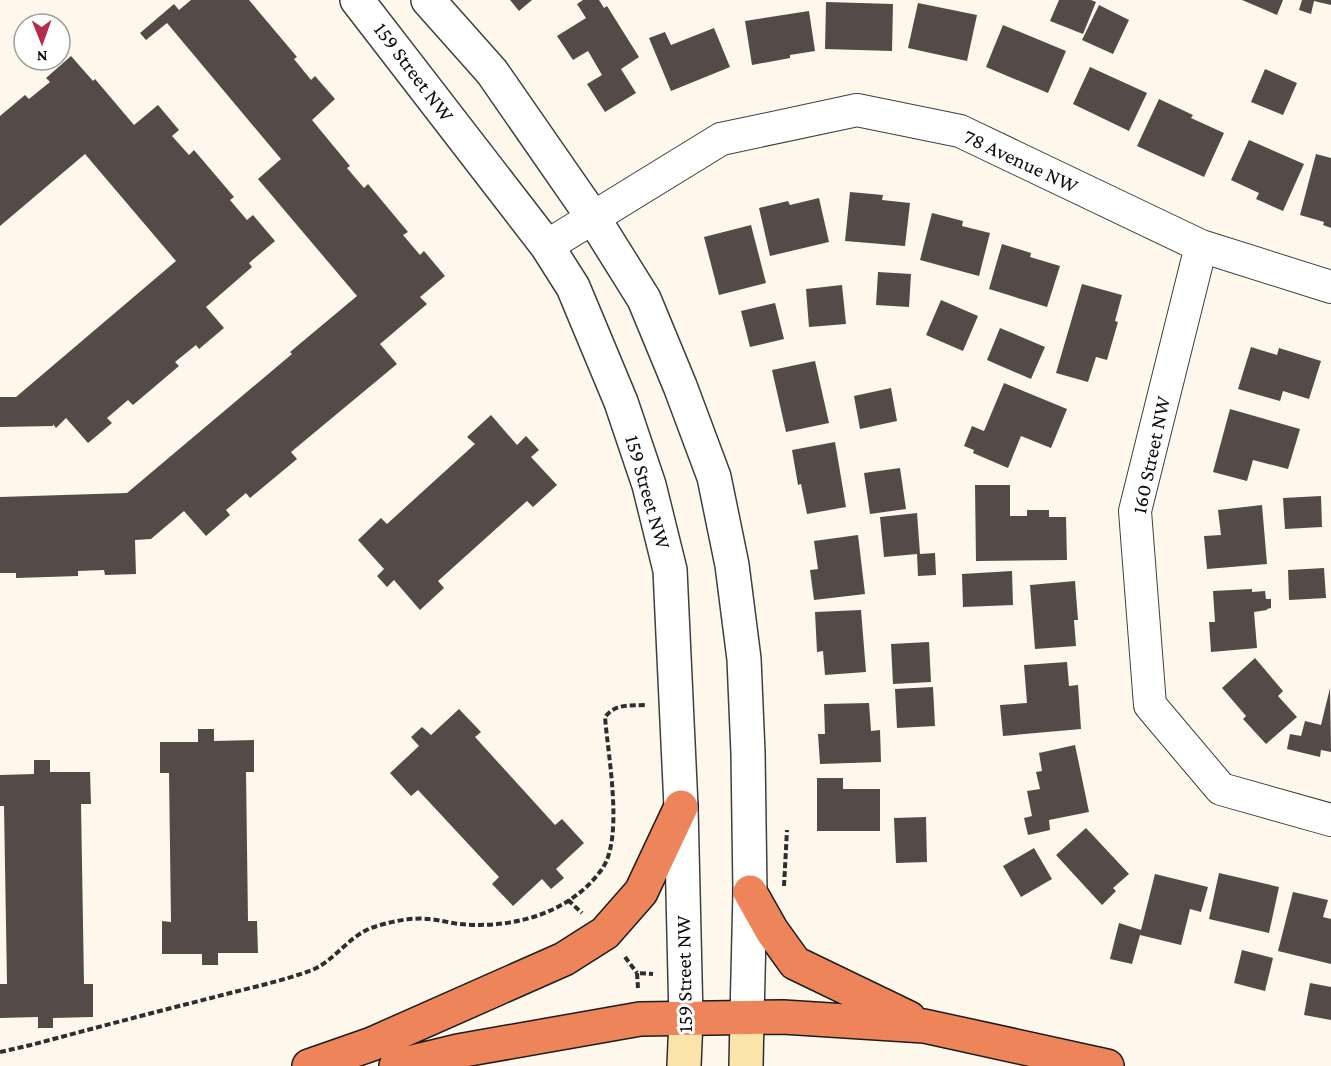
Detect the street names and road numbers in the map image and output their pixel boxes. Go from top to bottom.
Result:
street label: 159 Street NW [369,18,459,127]
street label: 78 Avenue NW [960,124,1083,198]
street label: 160 Street NW [1127,393,1175,516]
street label: 159 Street NW [620,432,676,552]
street label: 159 Street NW [671,914,697,1033]

